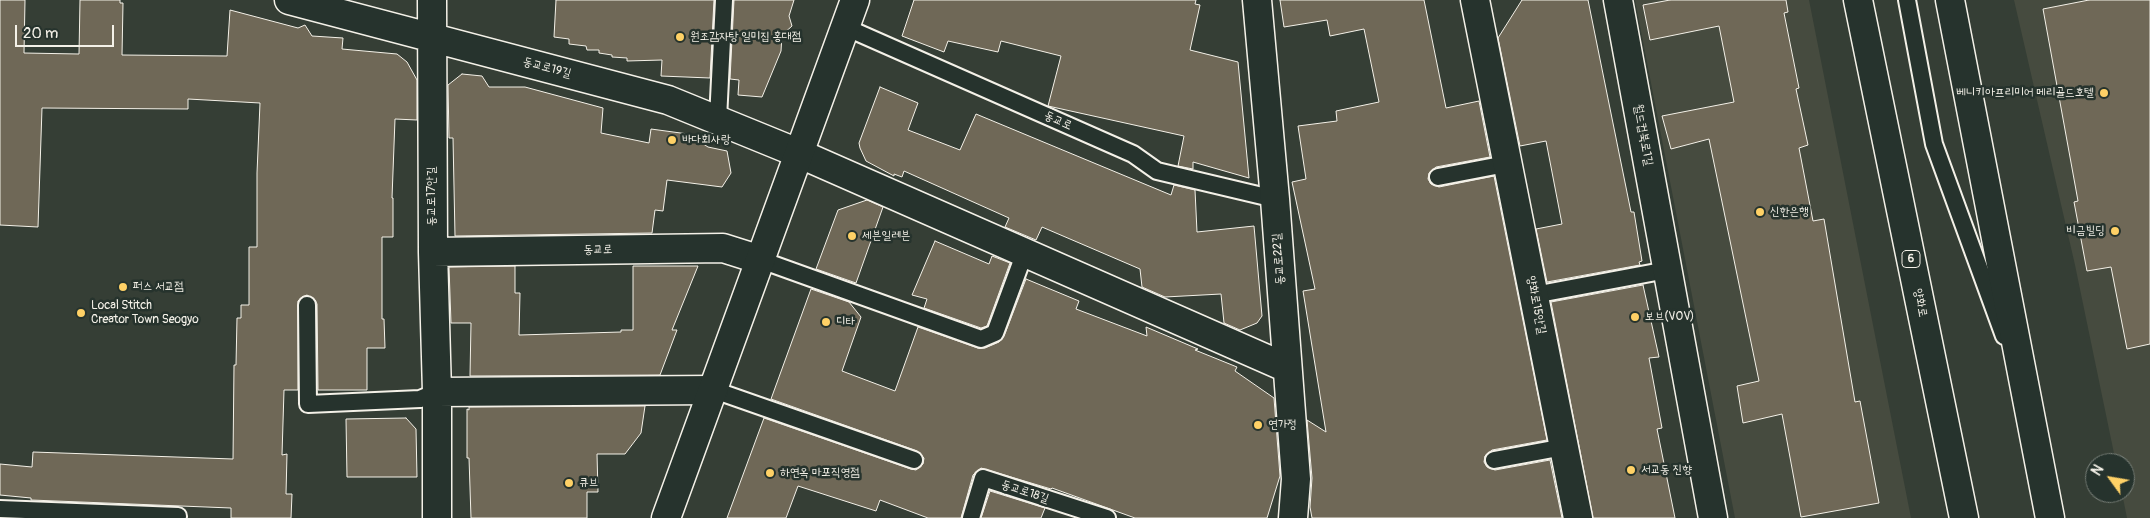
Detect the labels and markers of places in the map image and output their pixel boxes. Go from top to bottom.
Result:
place label: 원조감자탕 일미집 홍대점 [690,30,801,44]
marker: 원조감자탕 일미집 홍대점 [674,31,686,43]
place label: 베니키아프리미어 메리골드호텔 [1956,86,2094,100]
marker: 베니키아프리미어 메리골드호텔 [2098,87,2110,99]
place label: 바다회사랑 [682,133,730,147]
marker: 바다회사랑 [666,134,678,146]
place label: 신한은행 [1770,205,1809,219]
marker: 신한은행 [1754,206,1766,218]
place label: 비금빌딩 [2066,224,2105,238]
marker: 비금빌딩 [2109,225,2121,237]
place label: 세븐일레븐 [862,229,910,243]
marker: 세븐일레븐 [846,230,858,242]
place label: 퍼스 서교점 [133,280,184,294]
marker: 퍼스 서교점 [117,281,129,293]
place label: Local Stitch Creator Town Seogyo [91,299,199,327]
marker: Local Stitch Creator Town Seogyo [75,307,87,319]
place label: 보브(VOV) [1645,310,1694,324]
marker: 보브(VOV) [1629,311,1641,323]
place label: 디타 [836,315,855,329]
marker: 디타 [820,316,832,328]
place label: 연가정 [1268,418,1297,432]
marker: 연가정 [1252,419,1264,431]
place label: 서교동 진향 [1641,463,1692,477]
marker: 서교동 진향 [1625,464,1637,476]
place label: 하연옥 마포직영점 [780,466,860,480]
marker: 하연옥 마포직영점 [764,467,776,479]
place label: 큐브 [579,476,598,490]
marker: 큐브 [563,477,575,489]

